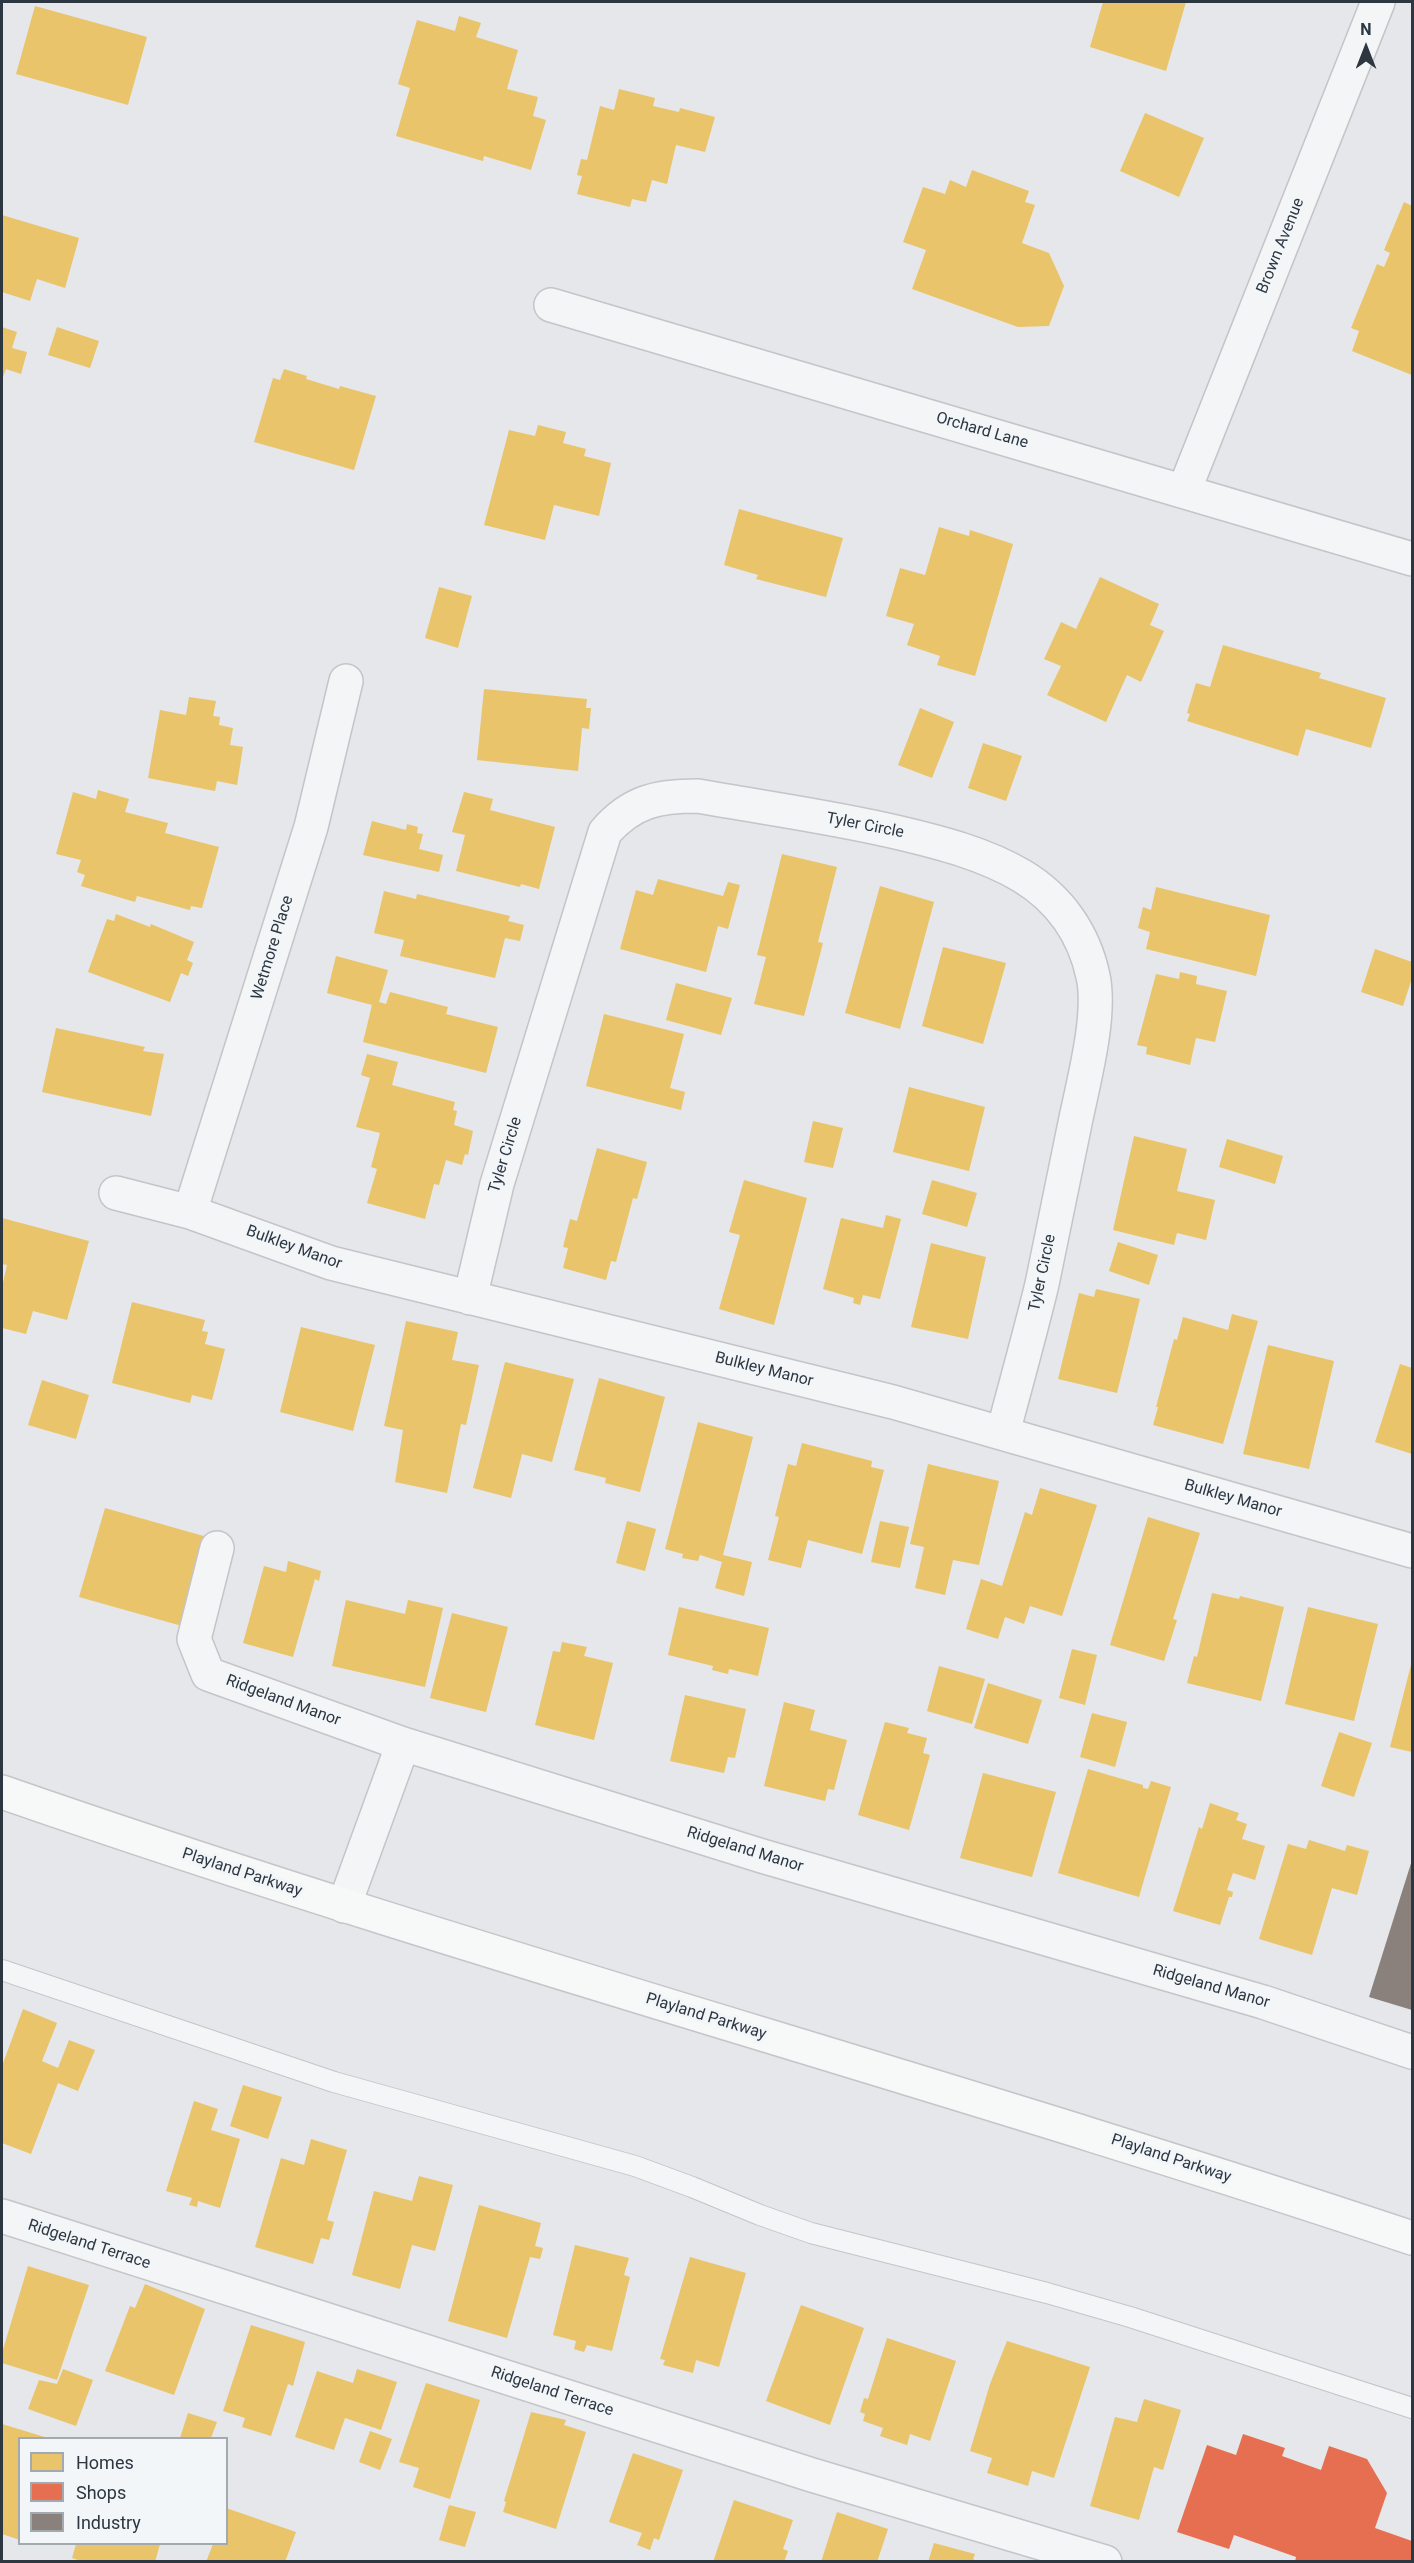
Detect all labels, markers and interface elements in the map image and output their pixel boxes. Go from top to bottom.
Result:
north arrow [1336,18,1396,78]
text: N [1360,20,1372,39]
street label: Brown Avenue [1253,195,1309,297]
street label: Orchard Lane [934,409,1030,453]
street label: Tyler Circle [825,809,905,843]
street label: Wetmore Place [248,894,298,1002]
street label: Tyler Circle [485,1115,527,1195]
street label: Bulkley Manor [243,1222,345,1274]
street label: Tyler Circle [1025,1233,1061,1313]
street label: Bulkley Manor [713,1349,815,1391]
street label: Bulkley Manor [1182,1476,1284,1522]
street label: Ridgeland Manor [223,1671,343,1731]
street label: Ridgeland Manor [684,1823,806,1877]
street label: Playland Parkway [180,1845,304,1901]
street label: Ridgeland Manor [1150,1961,1272,2013]
street label: Playland Parkway [643,1990,769,2044]
street label: Playland Parkway [1109,2131,1233,2187]
street label: Ridgeland Terrace [25,2216,153,2274]
street label: Ridgeland Terrace [488,2363,616,2421]
legend [18,2437,228,2545]
text: Homes [76,2452,134,2473]
text: Shops [76,2482,126,2503]
text: Industry [76,2512,141,2533]

